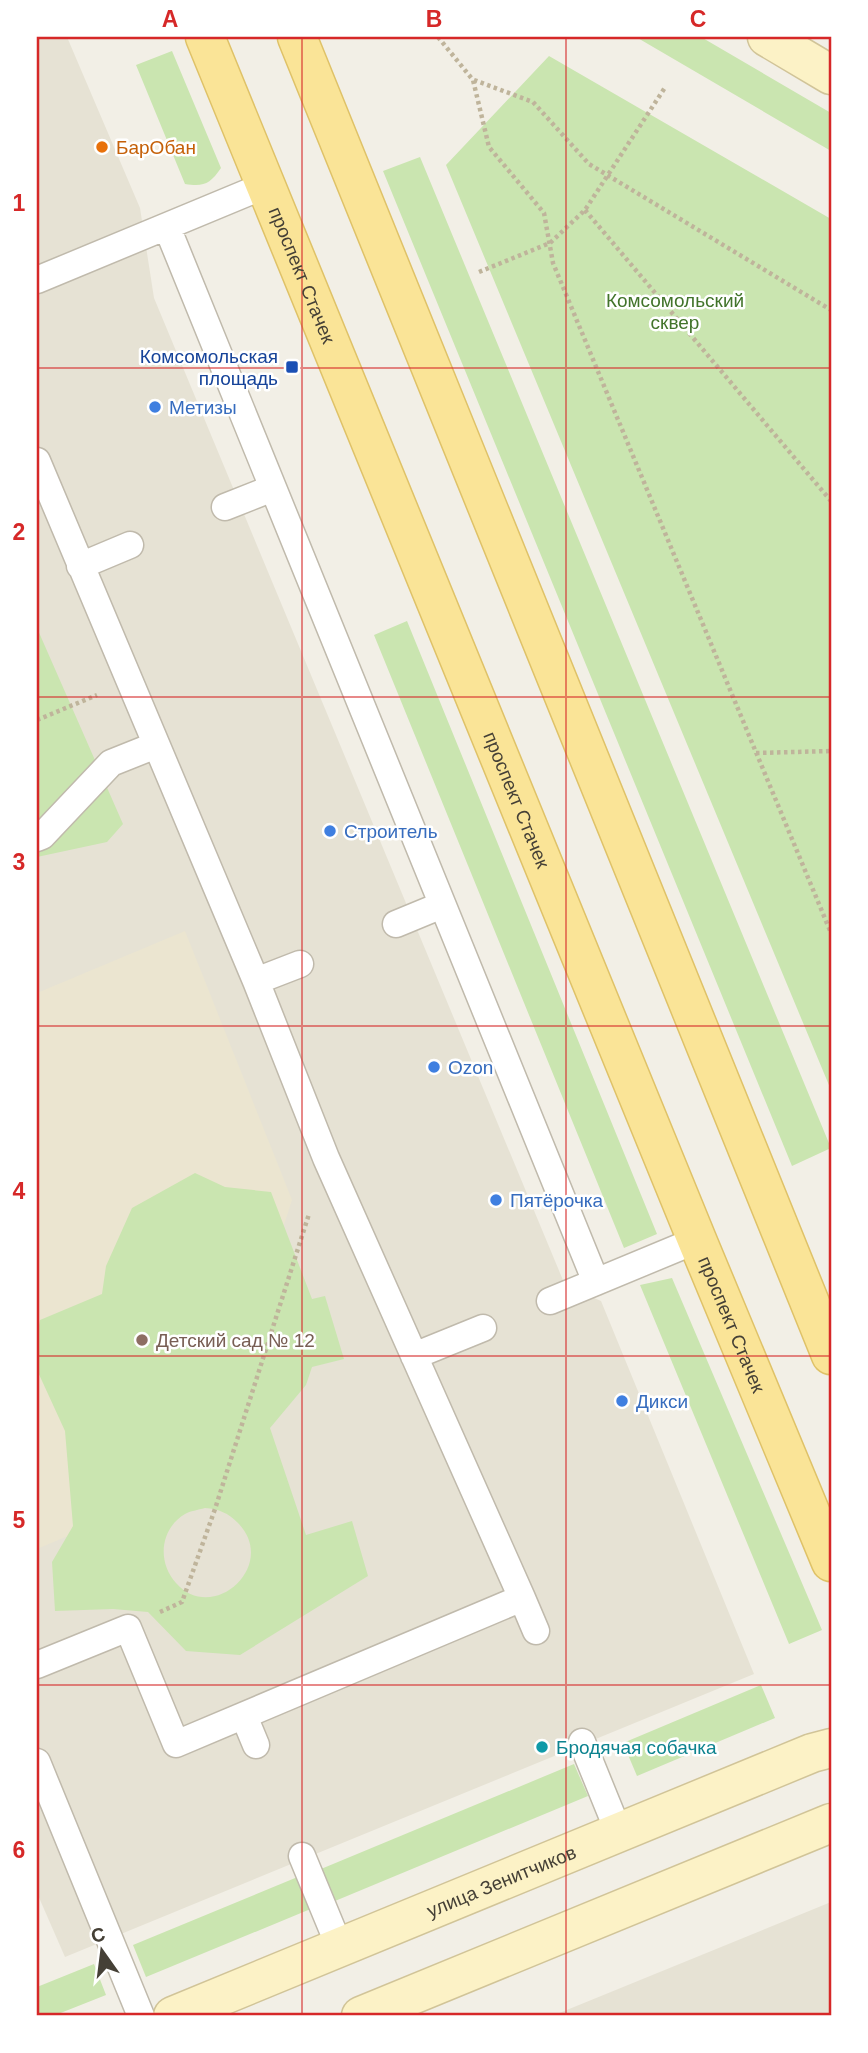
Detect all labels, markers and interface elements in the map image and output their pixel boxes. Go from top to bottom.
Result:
text: A [162,6,178,32]
text: B [426,6,442,32]
text: C [690,6,706,32]
place label: БарОбан [116,137,196,158]
marker: БарОбан [94,139,110,155]
text: 1 [13,190,26,216]
street label: проспект Стачек [265,204,340,347]
park label: Комсомольский сквер [606,290,744,333]
place label: Комсомольская площадь [140,346,278,389]
marker: Комсомольская площадь [284,359,300,375]
place label: Метизы [169,397,237,418]
marker: Метизы [147,399,163,415]
text: 2 [13,519,25,545]
street label: проспект Стачек [480,728,554,872]
place label: Строитель [344,821,438,842]
marker: Строитель [322,823,338,839]
text: 3 [13,849,25,875]
place label: Ozon [448,1057,493,1078]
marker: Ozon [426,1059,442,1075]
text: 4 [13,1178,26,1204]
place label: Пятёрочка [510,1190,604,1211]
marker: Пятёрочка [488,1192,504,1208]
street label: проспект Стачек [694,1253,770,1396]
place label: Детский сад № 12 [156,1330,315,1351]
marker: Детский сад № 12 [134,1332,150,1348]
place label: Дикси [636,1391,688,1412]
marker: Дикси [614,1393,630,1409]
text: 5 [13,1507,26,1533]
place label: Бродячая собачка [556,1737,717,1758]
marker: Бродячая собачка [534,1739,550,1755]
text: 6 [13,1837,25,1863]
street label: улица Зенитчиков [424,1841,579,1921]
north arrow [66,1916,136,1986]
text: С [89,1923,107,1947]

